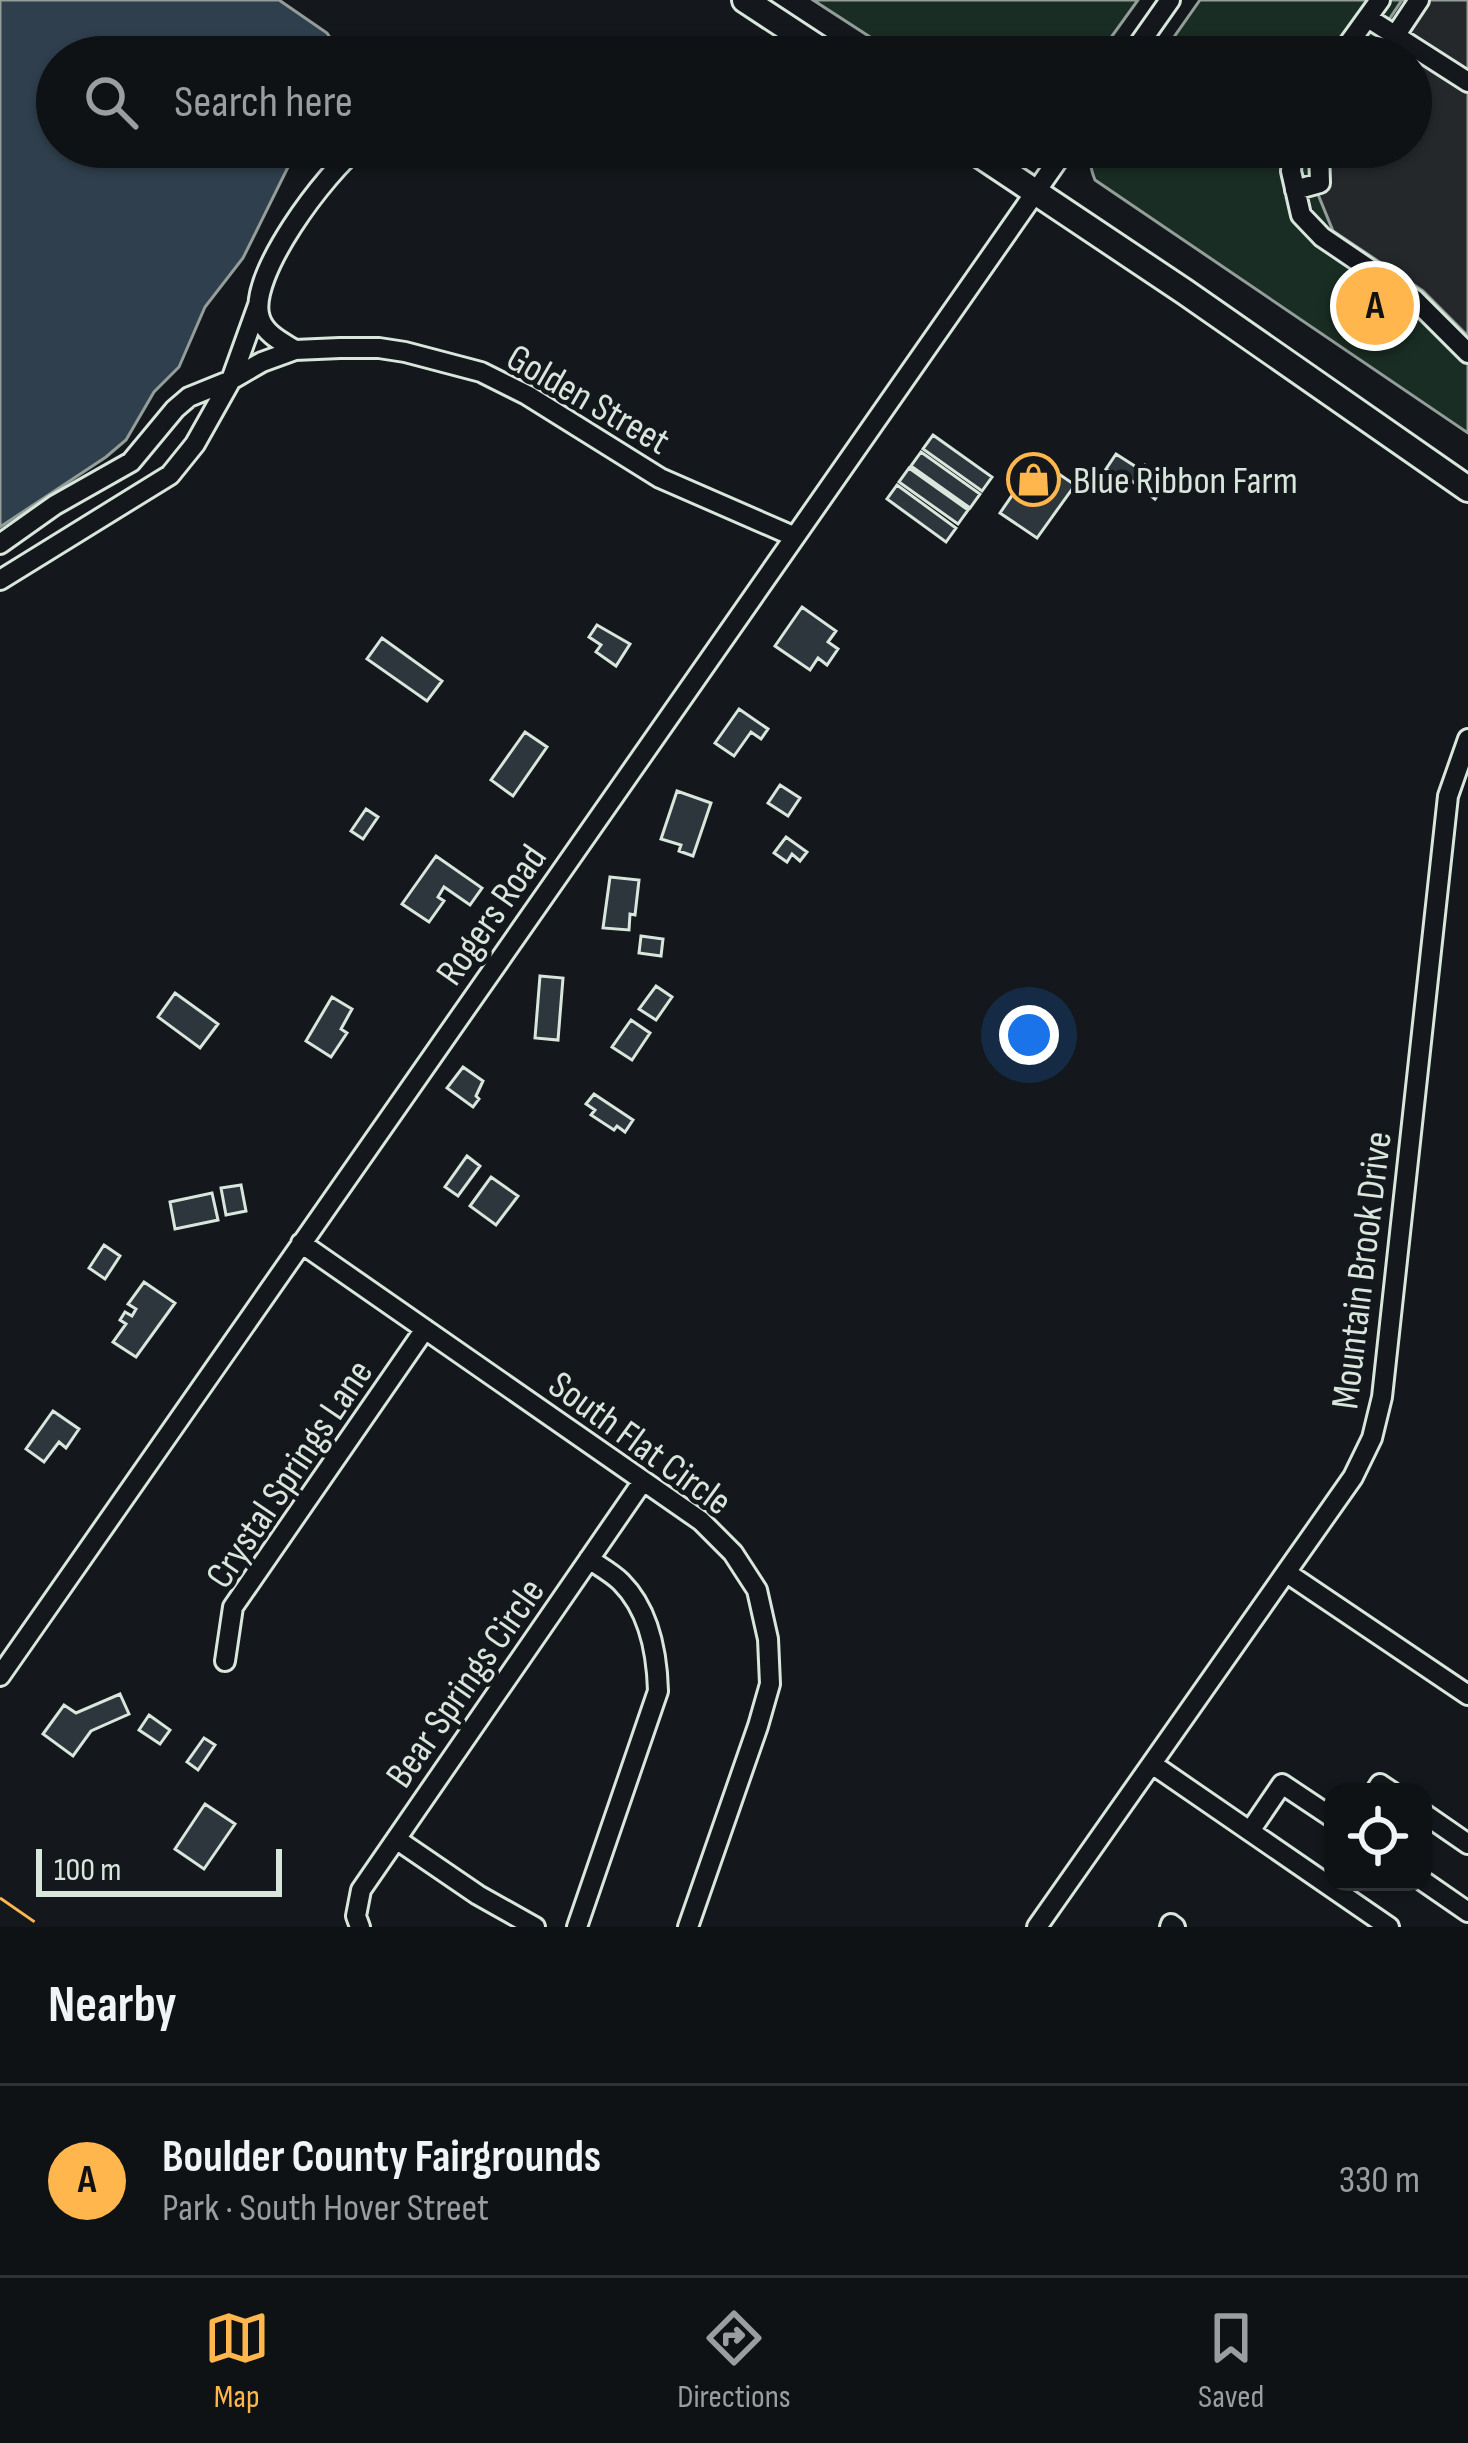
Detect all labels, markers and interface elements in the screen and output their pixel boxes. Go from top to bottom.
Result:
search box [36,36,1432,168]
icon: search [78,69,144,135]
text: Search here [174,75,353,130]
pin: A [1336,261,1414,351]
street label: Golden Street [498,335,677,466]
shop icon: Blue Ribbon Farm [1006,451,1062,507]
place label: Blue Ribbon Farm [1073,458,1298,505]
street label: Rogers Road [427,836,557,995]
your location [999,1005,1059,1065]
street label: Mountain Brook Drive [1322,1129,1403,1412]
street label: Crystal Springs Lane [196,1351,384,1597]
street label: South Flat Circle [539,1362,740,1526]
street label: Bear Springs Circle [377,1570,555,1797]
map controls [1324,1783,1432,1891]
button: locate [1324,1783,1432,1891]
scale bar [36,1843,282,1896]
text: 100 m [54,1850,121,1890]
text: Nearby [48,1975,177,2036]
text: Boulder County Fairgrounds [162,2130,601,2185]
text: A [78,2157,96,2204]
text: 330 m [1339,2157,1420,2204]
text: Park · South Hover Street [162,2185,489,2232]
tab: Map [204,2305,270,2417]
tab: Directions [677,2305,791,2417]
tab: Saved [1198,2305,1264,2417]

